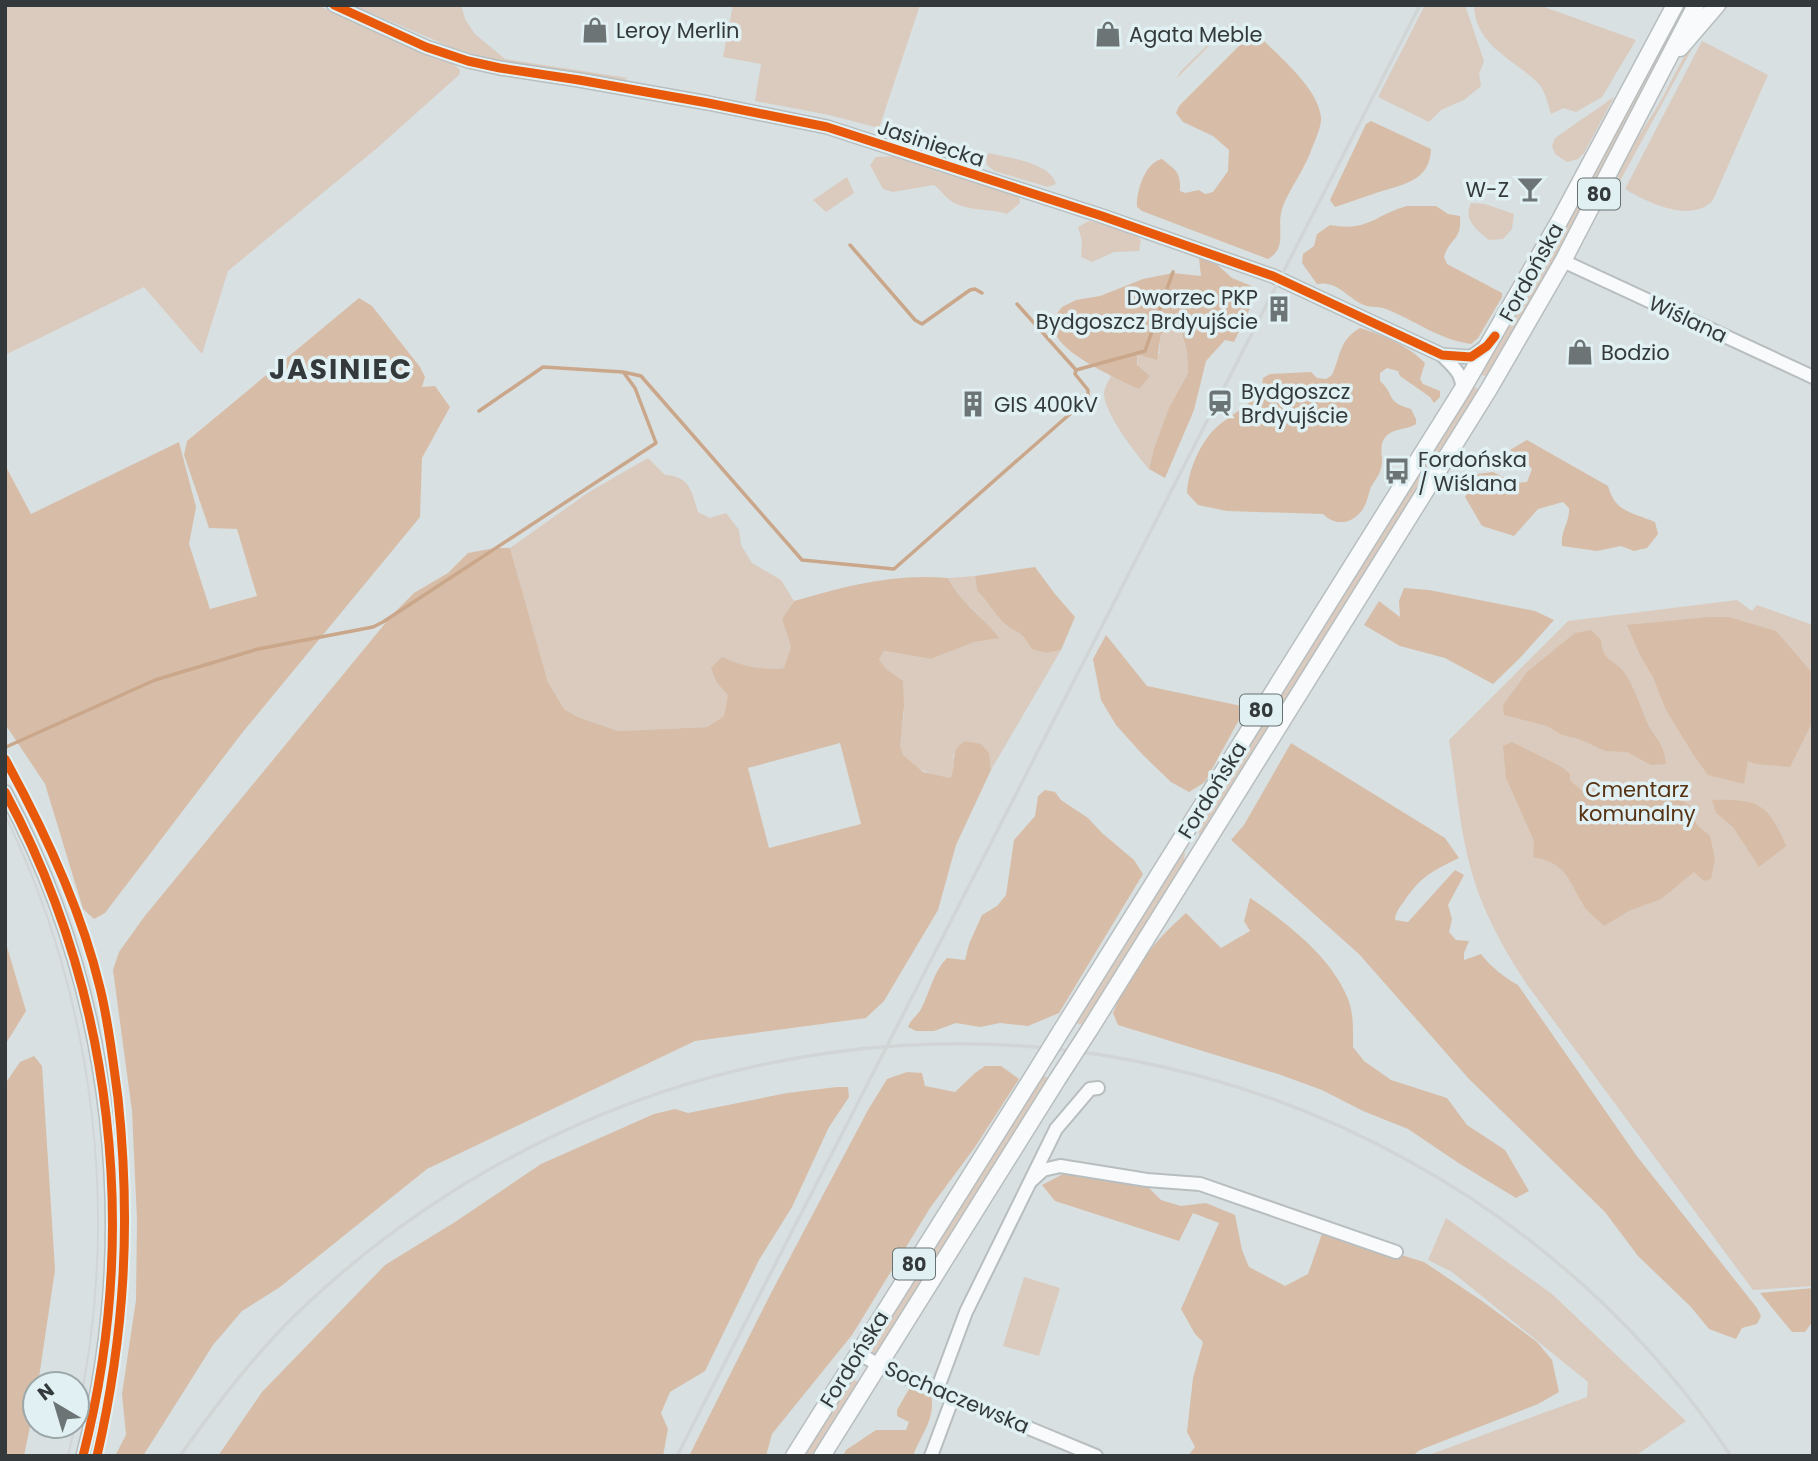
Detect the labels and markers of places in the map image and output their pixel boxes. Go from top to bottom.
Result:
shop icon: Leroy Merlin [580,15,610,45]
place label: Leroy Merlin [616,16,740,45]
shop icon: Agata Meble [1093,19,1123,49]
place label: Agata Meble [1129,20,1262,49]
bar icon: W-Z [1515,174,1545,204]
place label: W-Z [1466,175,1509,204]
place label: Dworzec PKP Bydgoszcz Brdyujście [1036,283,1258,336]
building icon: Dworzec PKP Bydgoszcz Brdyujście [1264,294,1294,324]
shop icon: Bodzio [1565,337,1595,367]
place label: Bodzio [1601,338,1670,367]
place label: Bydgoszcz Brdyujście [1241,377,1350,430]
station icon: Bydgoszcz Brdyujście [1205,388,1235,418]
building icon: GIS 400kV [958,389,988,419]
place label: GIS 400kV [994,390,1098,419]
place label: Fordońska / Wiślana [1418,445,1527,498]
bus stop icon: Fordońska / Wiślana [1382,456,1412,486]

